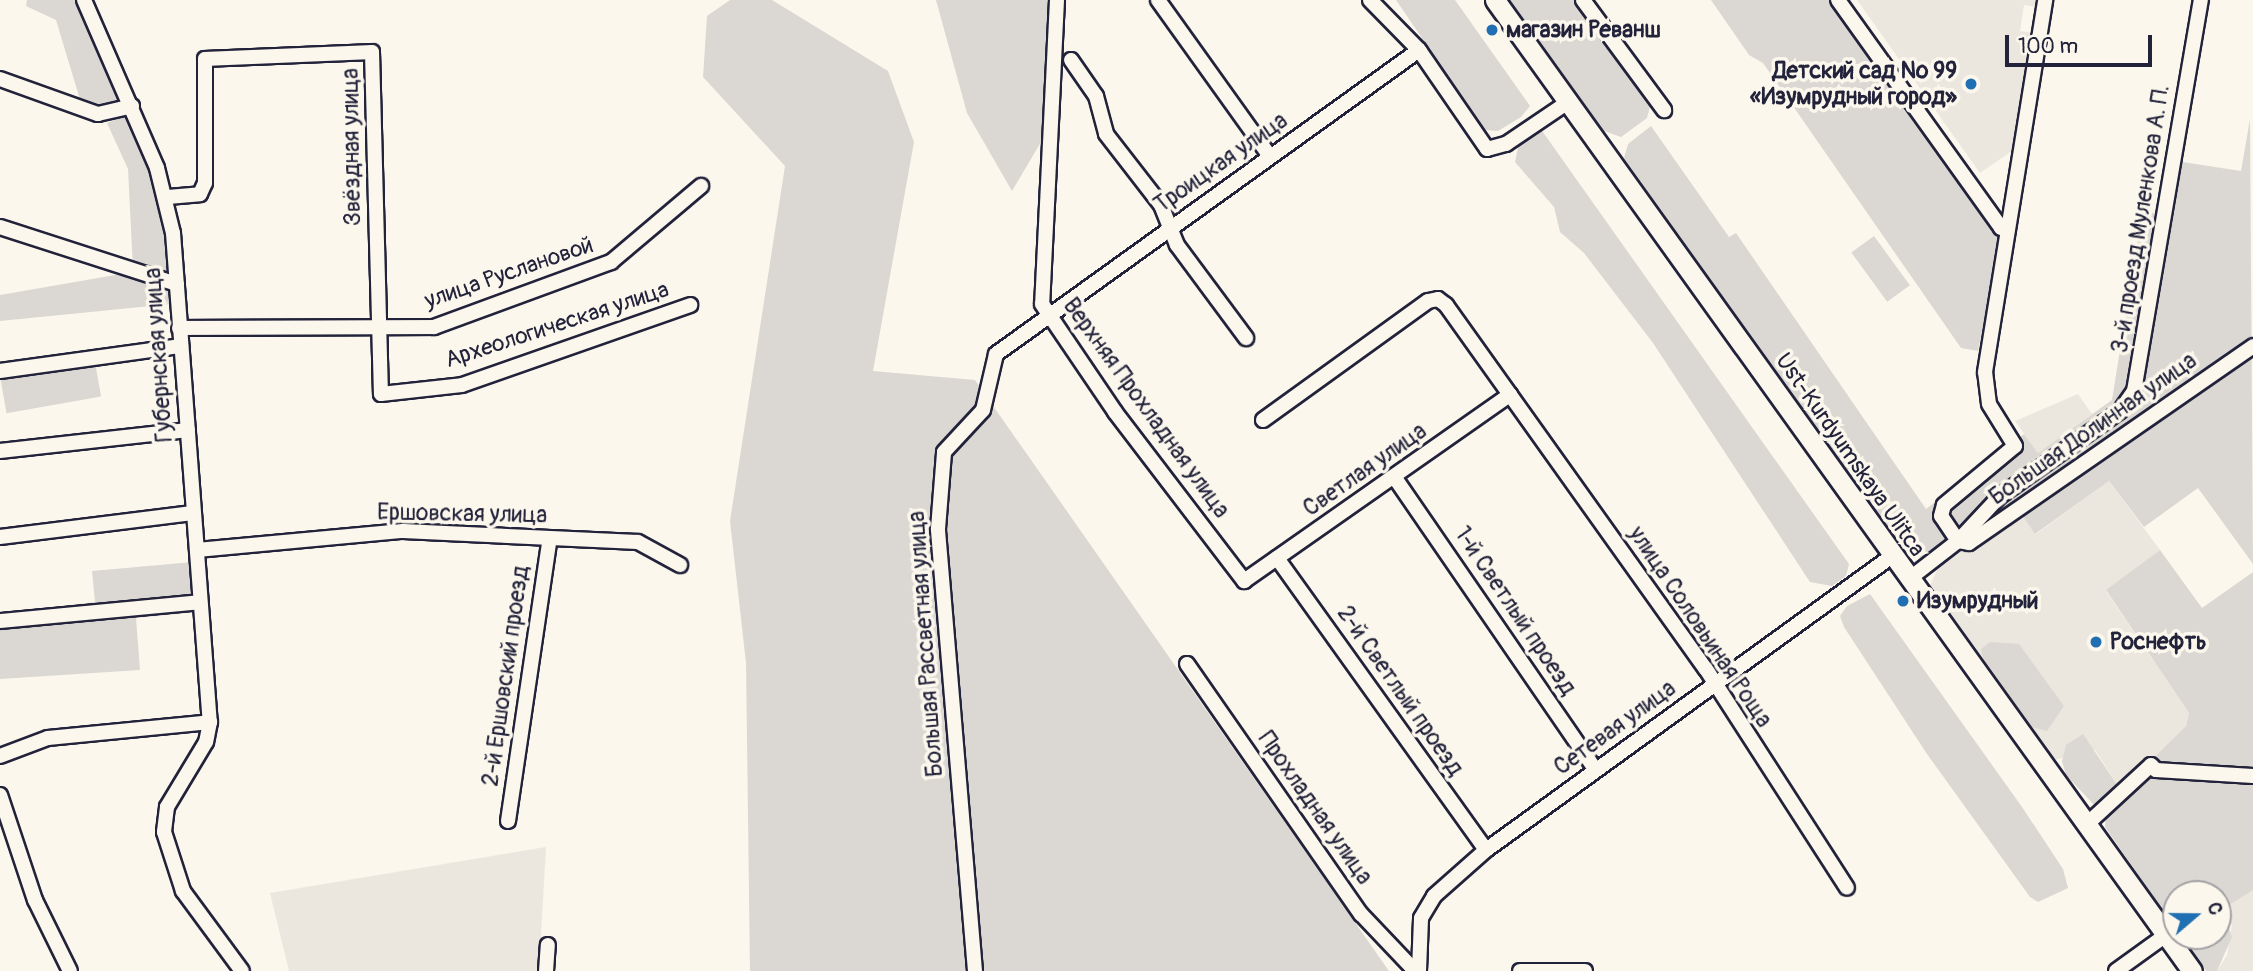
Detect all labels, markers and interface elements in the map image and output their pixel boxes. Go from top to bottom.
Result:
place label: магазин Реванш [1506,16,1661,44]
scale bar [2008,21,2155,65]
marker: магазин Реванш [1484,22,1500,38]
text: 100 m [2018,33,2078,60]
place label: Детский сад № 99 «Изумрудный город» [1750,57,1957,111]
street label: Звёздная улица [337,68,367,226]
marker: Детский сад № 99 «Изумрудный город» [1963,76,1979,92]
street label: 3-й проезд Муленкова А. П. [2106,83,2176,355]
street label: Троицкая улица [1149,107,1293,219]
street label: улица Руслановой [421,231,597,315]
street label: Губернская улица [139,267,179,443]
street label: Археологическая улица [442,276,672,374]
street label: Верхняя Прохладная улица [1057,293,1235,523]
street label: Большая Долинная улица [1984,347,2202,511]
street label: Ust-Kurdyumskaya Ulitca [1769,348,1931,562]
street label: Светлая улица [1298,417,1432,523]
street label: Ершовская улица [377,499,547,529]
street label: Большая Рассветная улица [903,510,949,778]
street label: улица Соловьиная Роща [1622,521,1778,733]
street label: 1-й Светлый проезд [1448,522,1582,700]
street label: 2-й Ершовский проезд [477,564,535,788]
place label: Изумрудный [1917,587,2039,615]
marker: Изумрудный [1895,593,1911,609]
street label: 2-й Светлый проезд [1331,601,1469,781]
place label: Роснефть [2110,628,2207,656]
marker: Роснефть [2088,634,2104,650]
street label: Сетевая улица [1549,675,1681,781]
street label: Прохладная улица [1252,726,1378,890]
north arrow [2162,880,2232,950]
text: С [2202,899,2228,918]

